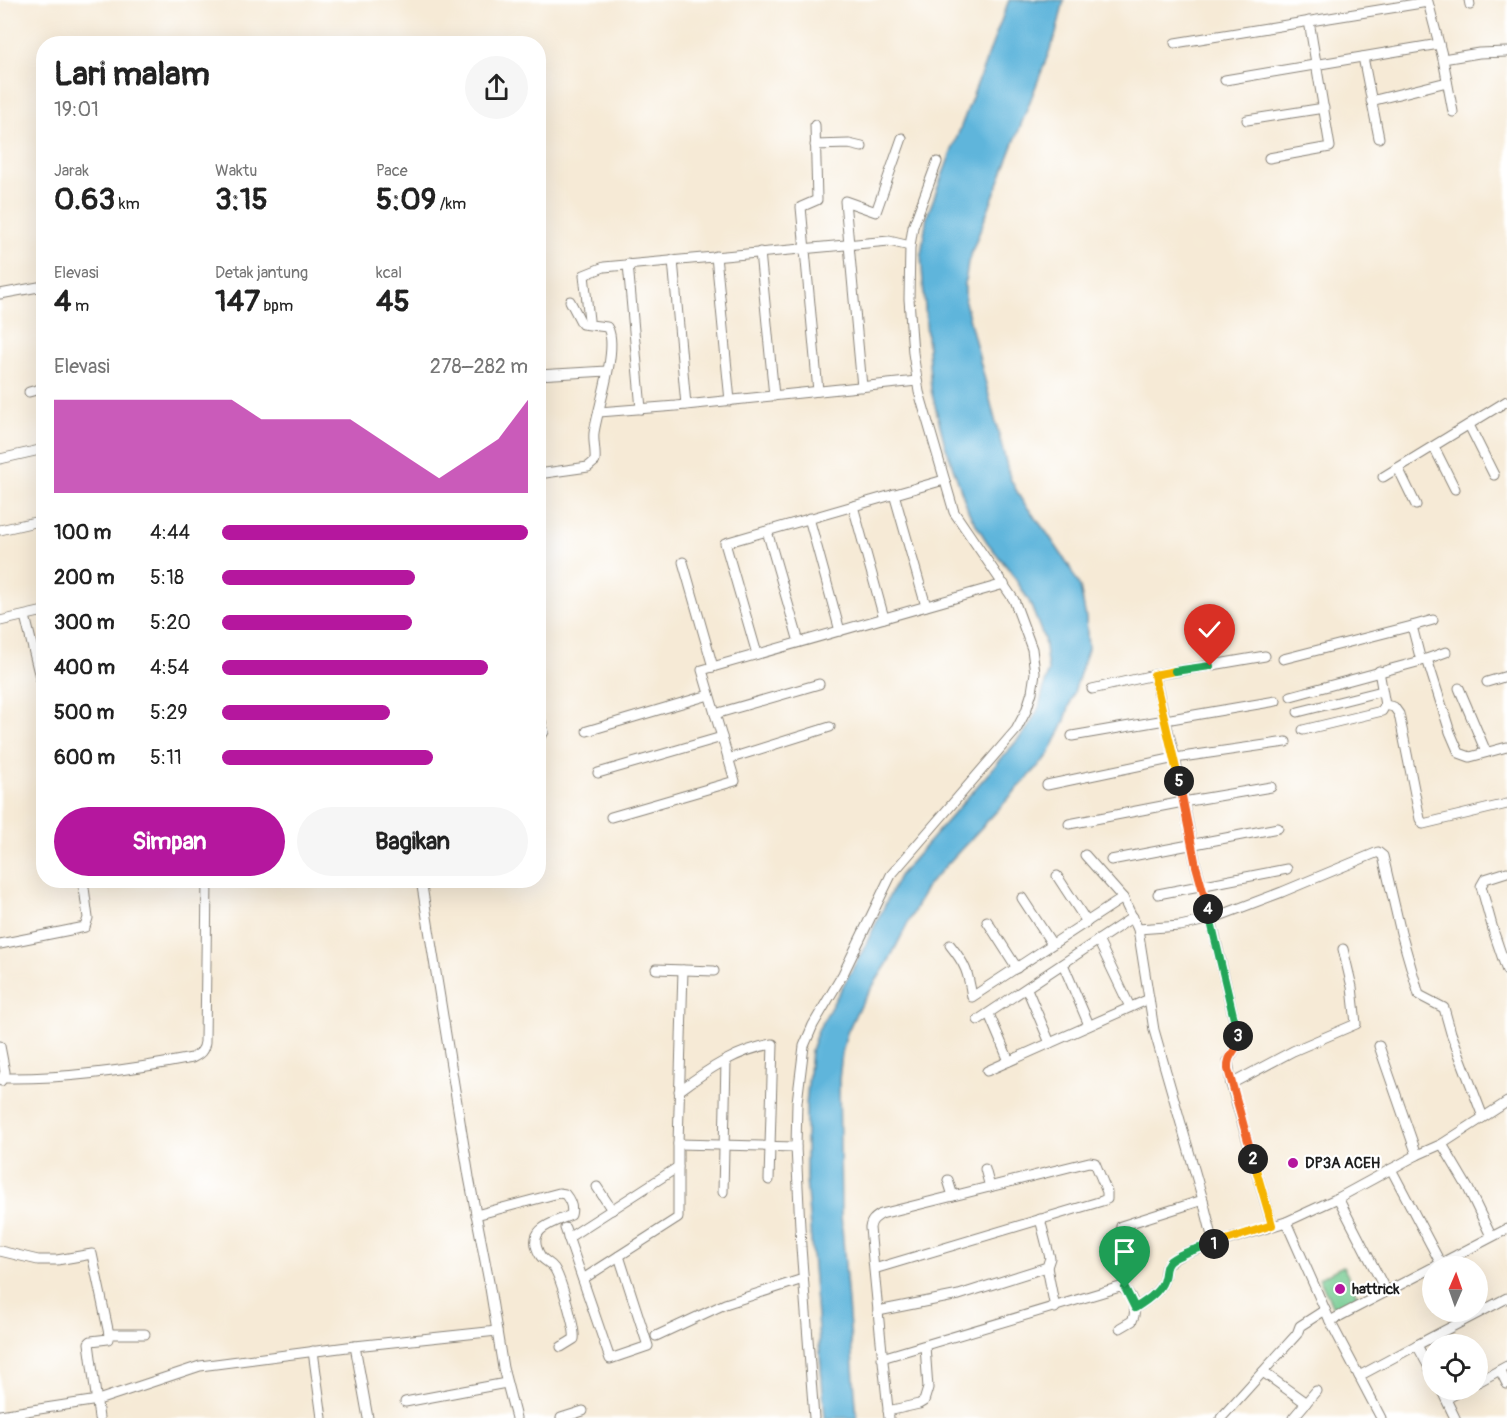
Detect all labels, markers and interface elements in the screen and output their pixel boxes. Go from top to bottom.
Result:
text: Lari malam [54,54,210,95]
button: share [465,56,528,119]
text: 19:01 [54,97,99,122]
text: Jarak [54,161,89,181]
text: Waktu [215,161,257,181]
text: Pace [376,161,408,181]
text: 0.63 [54,181,115,218]
text: 3:15 [215,181,268,218]
text: 5:09 [376,181,436,218]
text: km [115,194,140,214]
text: /km [436,194,466,214]
text: Elevasi [54,263,99,283]
text: Detak jantung [215,263,308,283]
text: kcal [376,263,402,283]
text: 4 [54,283,71,320]
text: 147 [215,283,260,320]
text: 45 [376,283,410,320]
text: m [71,296,89,316]
text: bpm [260,296,293,316]
text: Elevasi [54,354,110,379]
text: 278–282 m [430,354,528,379]
text: 100 m [54,520,111,545]
text: 4:44 [150,520,190,545]
text: 200 m [54,565,115,590]
text: 5:18 [150,565,184,590]
pin [1184,604,1235,666]
text: 300 m [54,610,115,635]
text: 5:20 [150,610,191,635]
icon: check [1193,613,1226,646]
text: 400 m [54,655,115,680]
text: 4:54 [150,655,189,680]
text: 500 m [54,700,114,725]
text: 5:29 [150,700,188,725]
text: 600 m [54,745,115,770]
text: 5:11 [150,745,182,770]
pin: 5 [1164,766,1194,796]
text: 5 [1175,771,1183,791]
button: Simpan [54,807,285,876]
button: Bagikan [297,807,528,876]
pin: 4 [1193,894,1223,924]
text: 4 [1203,899,1213,919]
pin: 3 [1223,1021,1253,1051]
text: 3 [1234,1026,1242,1046]
pin: 2 [1238,1144,1268,1174]
text: 2 [1249,1149,1257,1169]
place label: DP3A ACEH [1305,1154,1381,1173]
marker: DP3A ACEH [1286,1156,1300,1170]
pin [1099,1226,1150,1288]
pin: 1 [1199,1229,1229,1259]
text: 1 [1211,1234,1217,1254]
icon: arrive [1108,1235,1141,1268]
north arrow [1422,1256,1488,1322]
map controls [1422,1256,1488,1400]
place label: hattrick [1352,1280,1400,1299]
marker: hattrick [1333,1282,1347,1296]
button: locate [1422,1334,1488,1400]

